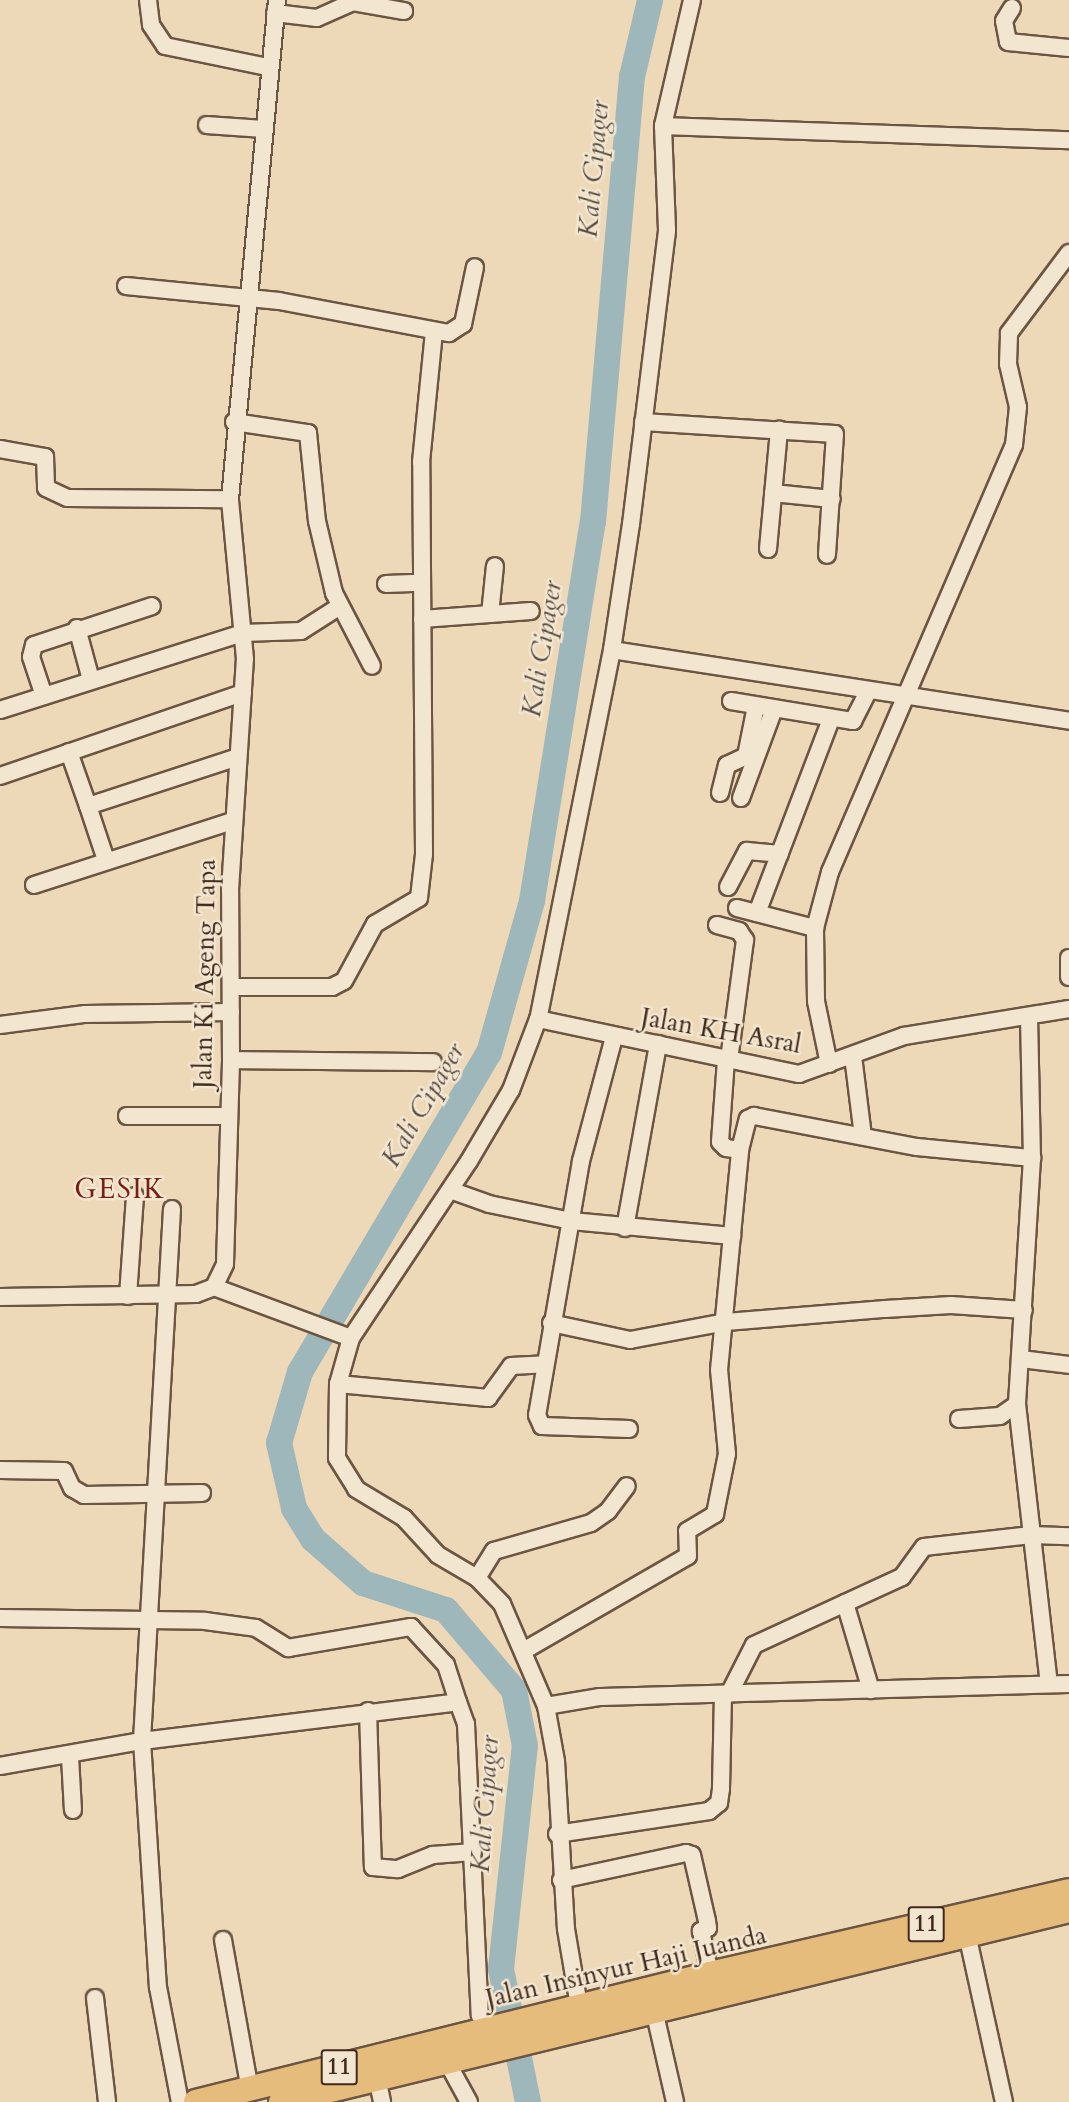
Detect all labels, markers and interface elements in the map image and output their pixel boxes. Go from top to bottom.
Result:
water label: Kali Cipager [572,99,616,239]
water label: Kali Cipager [515,579,569,719]
street label: Jalan Ki Ageng Tapa [187,859,223,1089]
street label: Jalan KH Asral [638,1002,804,1060]
water label: Kali Cipager [375,1037,471,1173]
district label: GESIK [74,1172,166,1206]
water label: Kali Cipager [464,1734,506,1874]
road number: 11 [906,1903,946,1945]
street label: Jalan Insinyur Haji Juanda [483,1919,769,2015]
road number: 11 [320,2046,358,2088]

